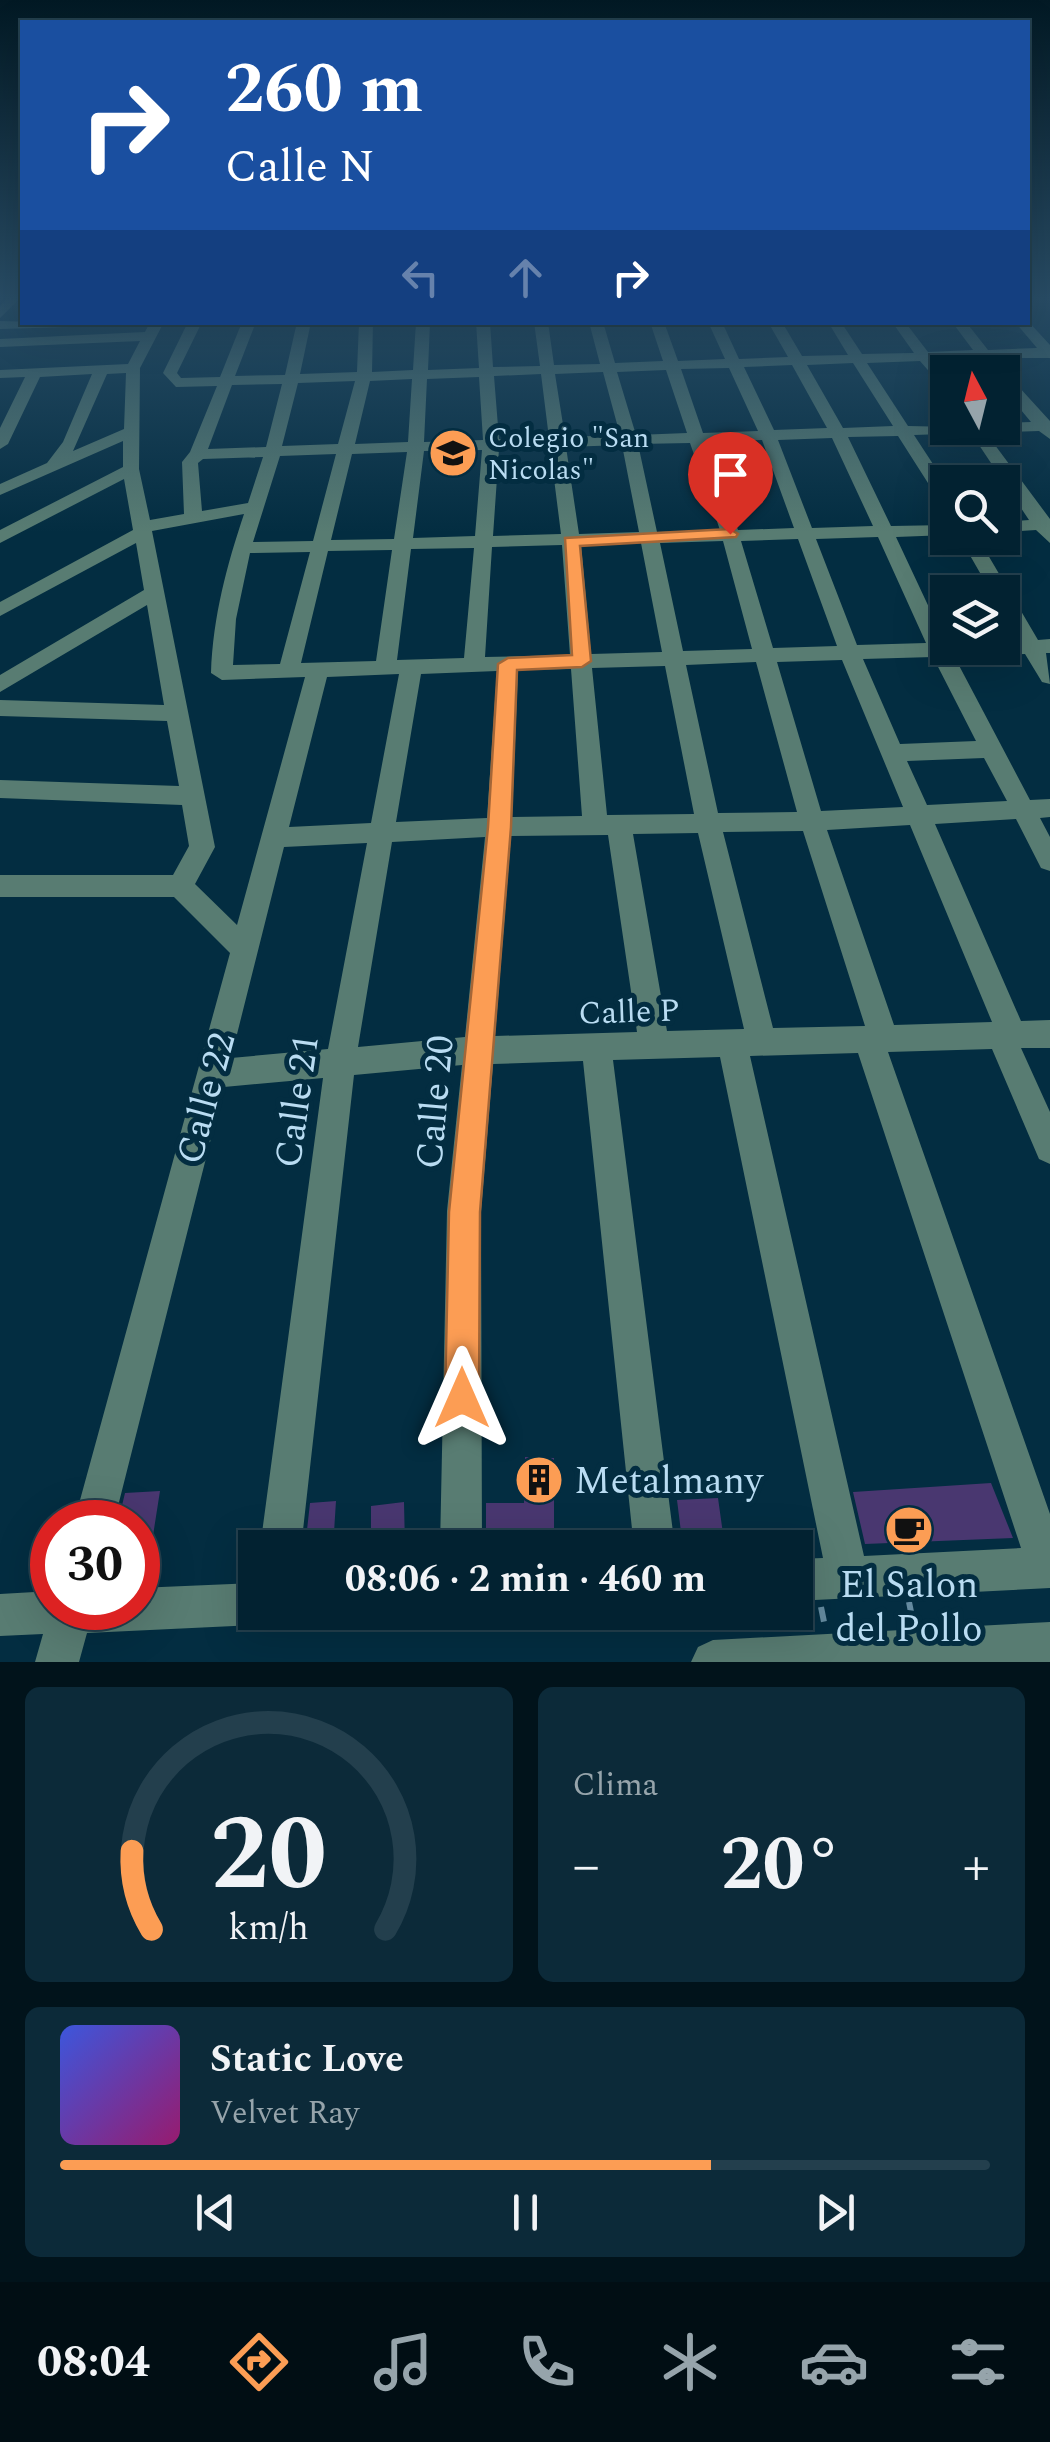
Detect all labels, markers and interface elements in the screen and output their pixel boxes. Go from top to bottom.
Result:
text: 260 m [225,37,423,143]
icon: right [60,60,190,190]
text: Calle N [225,133,375,202]
icon: left [393,250,448,305]
icon: ahead [498,250,553,305]
icon: right [603,250,658,305]
north arrow [930,355,1020,445]
map controls [930,355,1020,665]
place label: Colegio "San Nicolas" [488,417,649,492]
school or university icon: Colegio "San Nicolas" [427,427,479,479]
pin [688,432,773,535]
icon: arrive [703,447,758,502]
button: search [930,465,1020,555]
button: layers [930,575,1020,665]
street label: Calle P [578,986,681,1039]
street label: Calle 22 [162,1026,252,1171]
street label: Calle 21 [260,1031,336,1172]
street label: Calle 20 [401,1033,471,1172]
position arrow [410,1346,514,1450]
place label: Metalmany [574,1453,765,1511]
building icon: Metalmany [513,1454,565,1506]
speed limit sign: 30 [30,1500,160,1630]
cafe icon: El Salon del Pollo [883,1504,935,1556]
text: 08:06 · 2 min · 460 m [345,1551,706,1609]
place label: El Salon del Pollo [835,1557,983,1659]
text: Clima [573,1761,658,1810]
text: 20 [210,1777,327,1935]
text: 20° [720,1809,842,1923]
text: − [573,1825,600,1908]
text: + [962,1825,990,1908]
text: km/h [229,1901,309,1956]
text: Static Love [210,2031,404,2089]
text: Velvet Ray [210,2089,359,2138]
icon: previous [188,2185,243,2240]
icon: pause [498,2185,553,2240]
icon: next [808,2185,863,2240]
icon: directions [224,2327,294,2397]
icon: music [368,2327,438,2397]
icon: phone [512,2327,582,2397]
icon: climate [655,2327,725,2397]
icon: car [799,2327,869,2397]
icon: filters [943,2327,1013,2397]
text: 08:04 [37,2328,150,2397]

